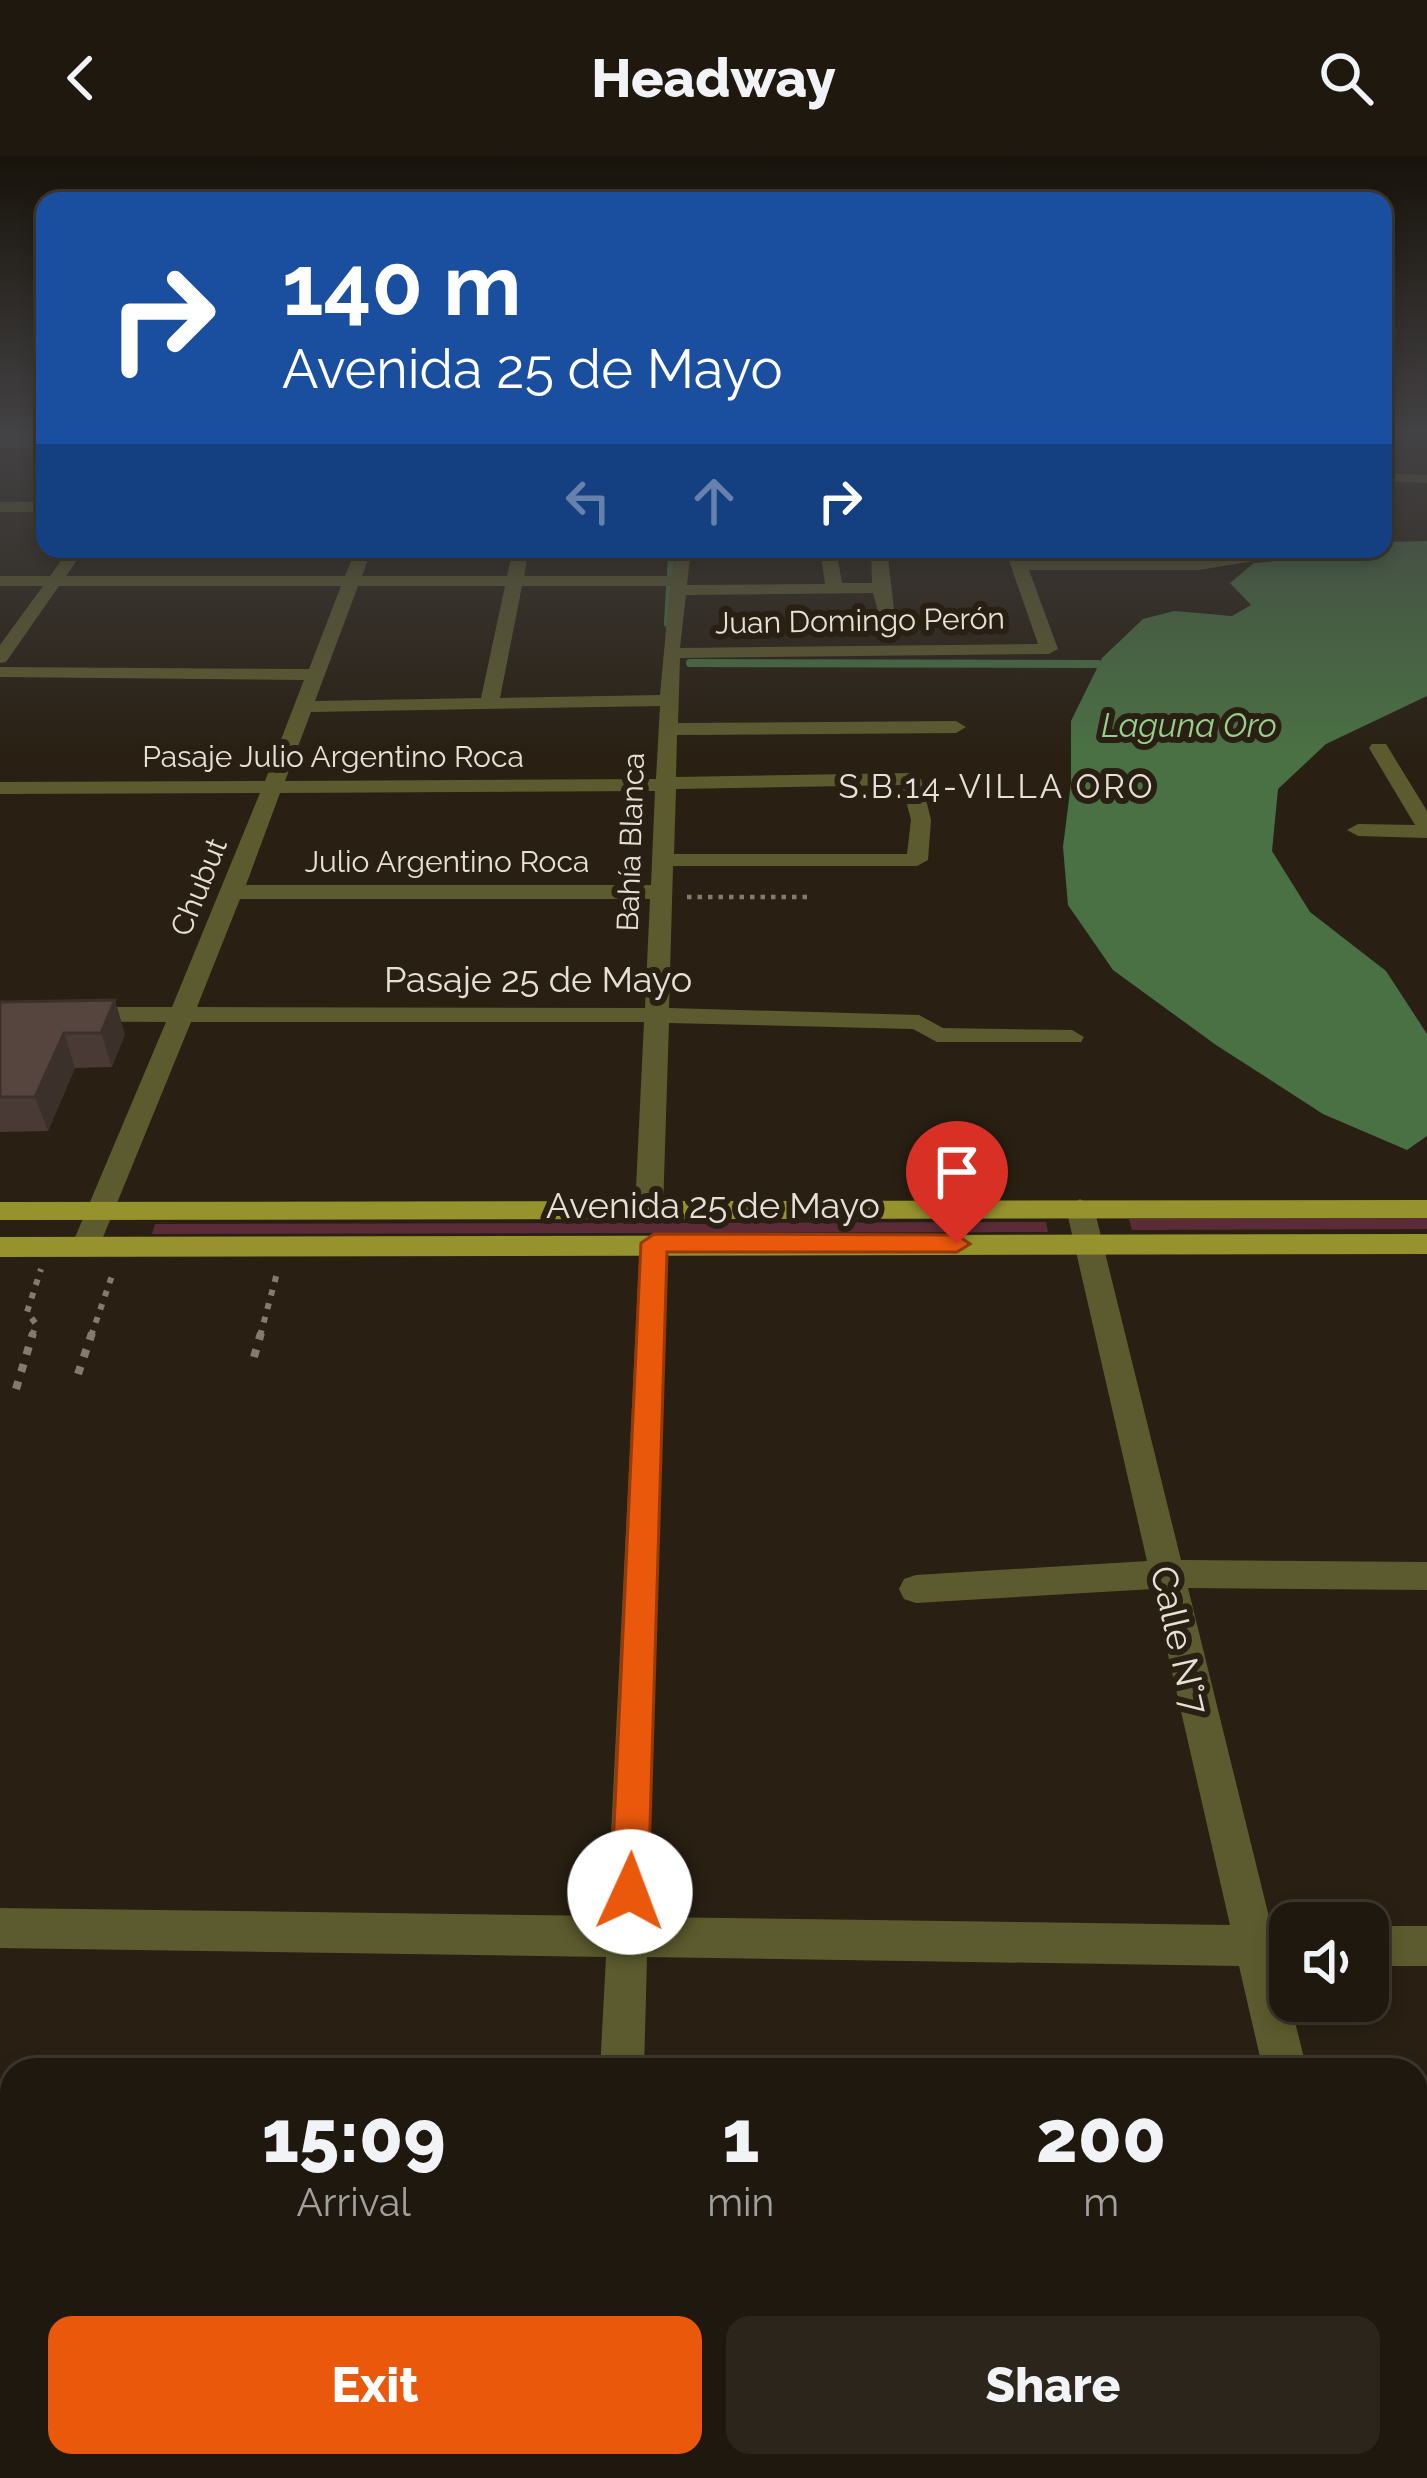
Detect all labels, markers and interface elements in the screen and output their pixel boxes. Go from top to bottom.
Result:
icon: back [48,45,114,111]
icon: search [1313,45,1379,111]
text: Headway [591,46,836,110]
text: 140 m [282,236,521,335]
icon: right [84,240,240,396]
text: Avenida 25 de Mayo [282,337,783,401]
icon: left [555,468,621,534]
icon: ahead [681,468,747,534]
icon: right [807,468,873,534]
street label: Juan Domingo Perón [715,600,1005,641]
water label: Laguna Oro [1101,706,1277,745]
street label: Pasaje Julio Argentino Roca [142,739,524,774]
street label: Bahía Blanca [610,752,651,932]
district label: S.B.14-VILLA ORO [838,767,1156,806]
street label: Chubut [163,833,234,941]
street label: Julio Argentino Roca [305,844,589,879]
street label: Pasaje 25 de Mayo [384,958,692,1000]
pin [906,1121,1008,1244]
icon: arrive [924,1139,990,1205]
street label: Avenida 25 de Mayo [546,1184,880,1226]
street label: Calle N°7 [1143,1562,1217,1718]
position arrow [567,1829,693,1955]
map controls [1269,1902,1389,2022]
button: sound [1269,1902,1389,2022]
text: 15:09 [262,2094,446,2179]
text: 1 [722,2094,759,2179]
text: 200 [1036,2094,1166,2179]
text: Arrival [296,2179,411,2225]
text: min [707,2179,774,2225]
text: m [1083,2179,1119,2225]
button: Exit [48,2316,702,2454]
button: Share [726,2316,1380,2454]

